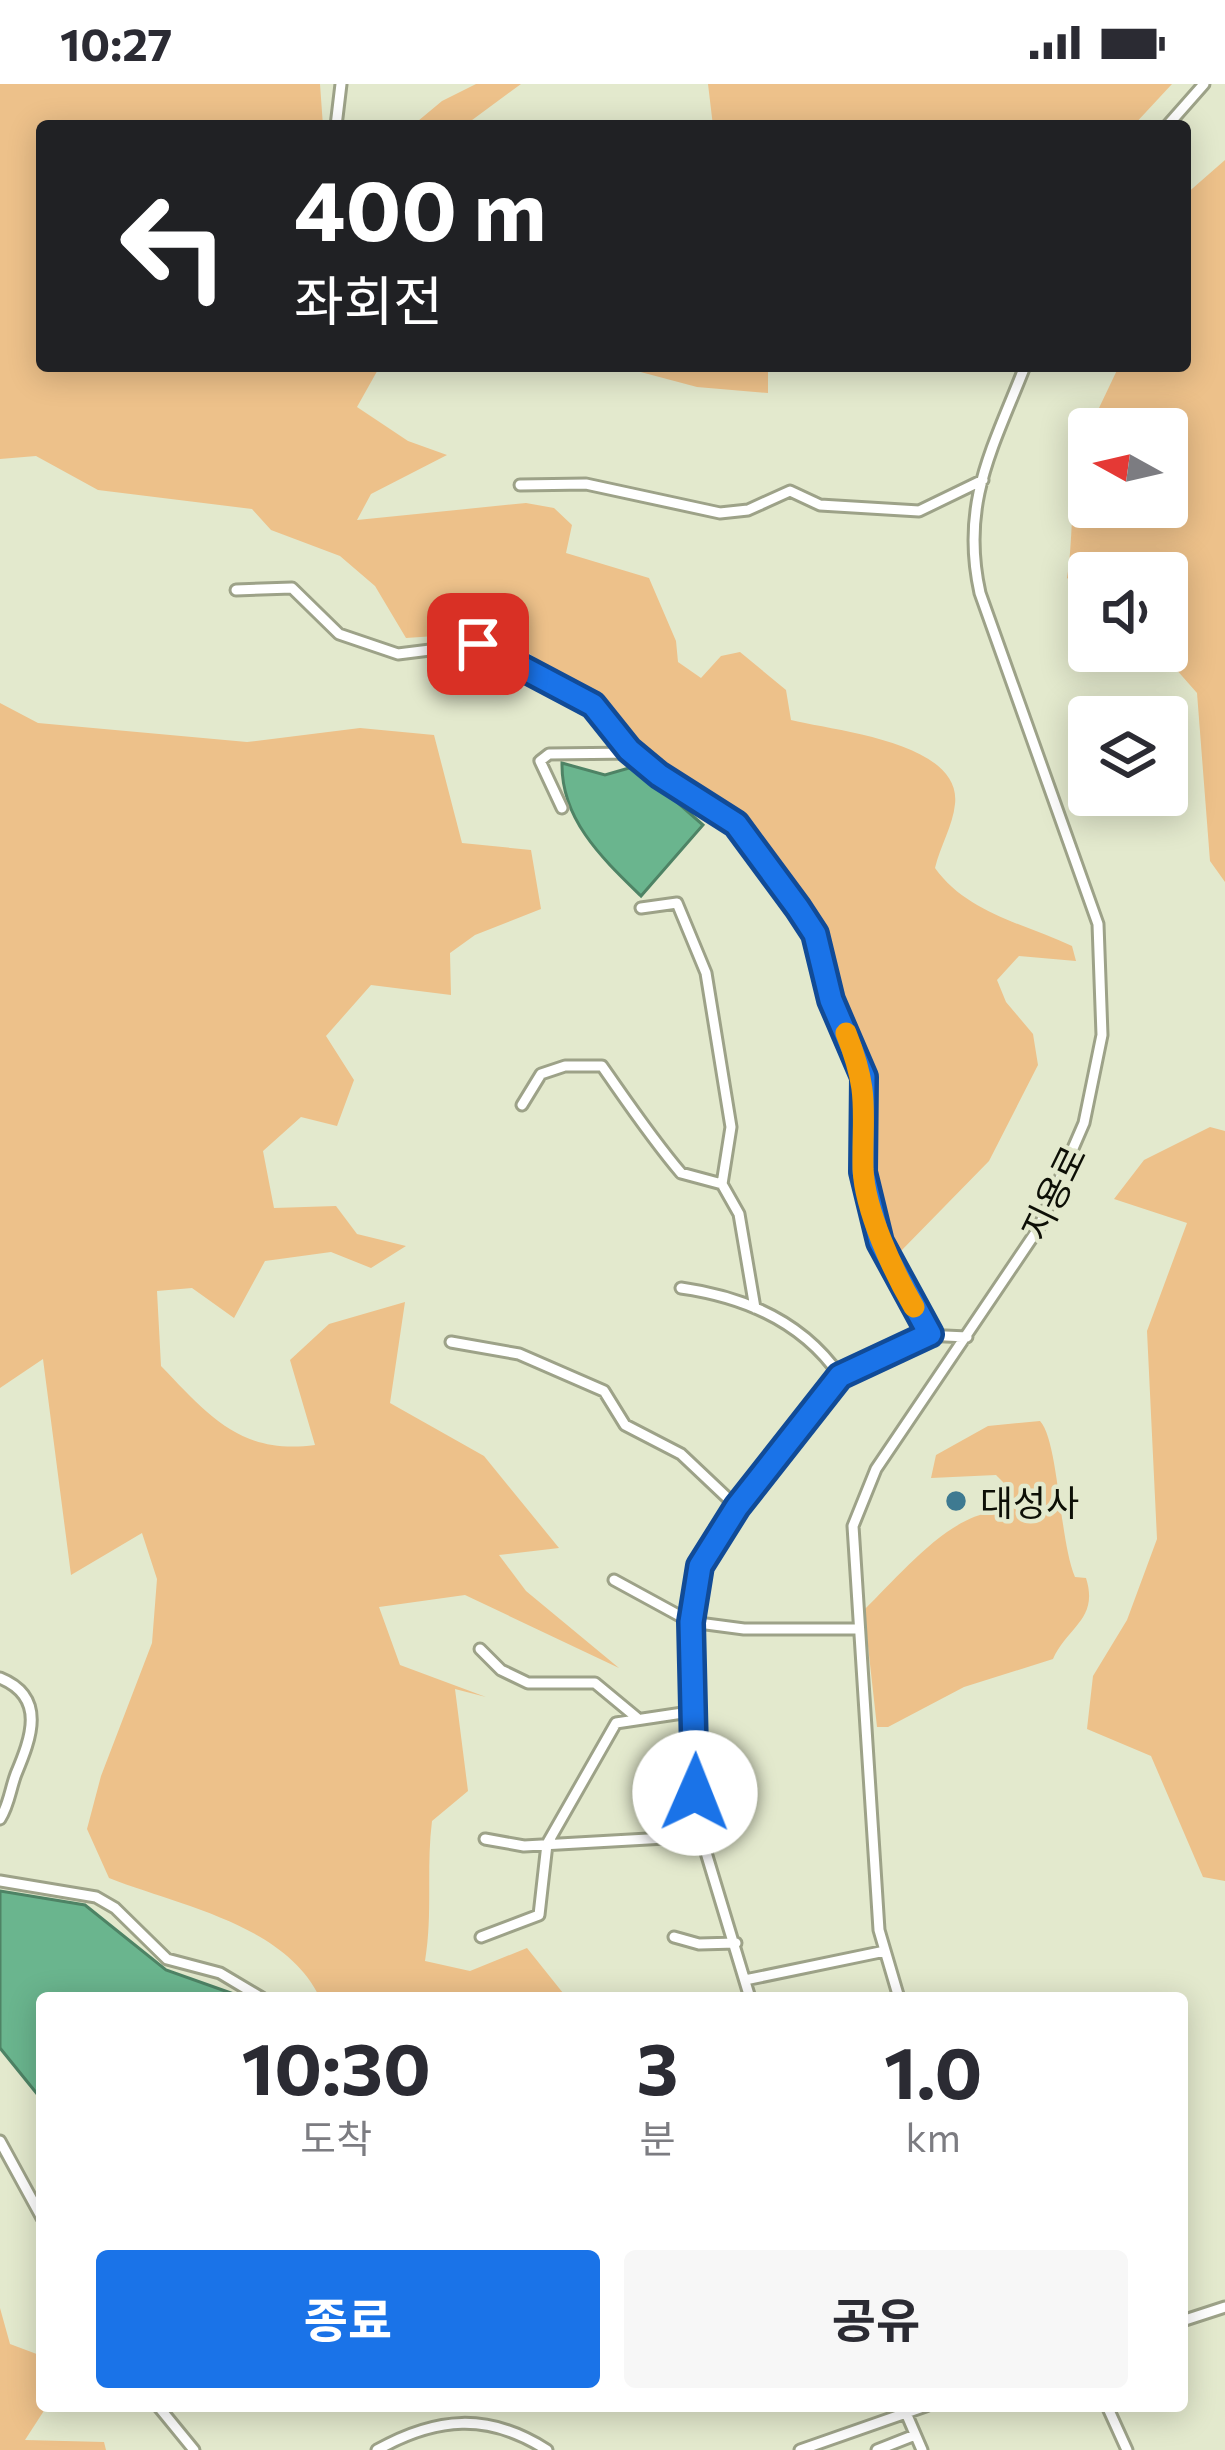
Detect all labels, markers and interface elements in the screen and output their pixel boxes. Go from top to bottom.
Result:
text: 10:27 [60,15,172,70]
text: 400 m [294,156,547,258]
icon: left [96,168,252,324]
text: 좌회전 [294,266,443,332]
north arrow [1068,408,1188,528]
map controls [1068,408,1188,816]
button: sound [1068,552,1188,672]
pin [427,593,529,695]
icon: arrive [445,611,511,677]
button: layers [1068,696,1188,816]
street label: 지용로 [1010,1138,1094,1246]
place label: 대성사 [980,1479,1079,1523]
marker: 대성사 [943,1488,969,1514]
position arrow [632,1730,758,1856]
text: 10:30 [242,2022,431,2110]
text: 3 [636,2022,678,2110]
text: 1.0 [884,2026,982,2114]
text: km [906,2112,961,2160]
text: 도착 [300,2113,372,2161]
text: 분 [639,2113,675,2161]
button: 종료 [96,2250,600,2388]
button: 공유 [624,2250,1128,2388]

